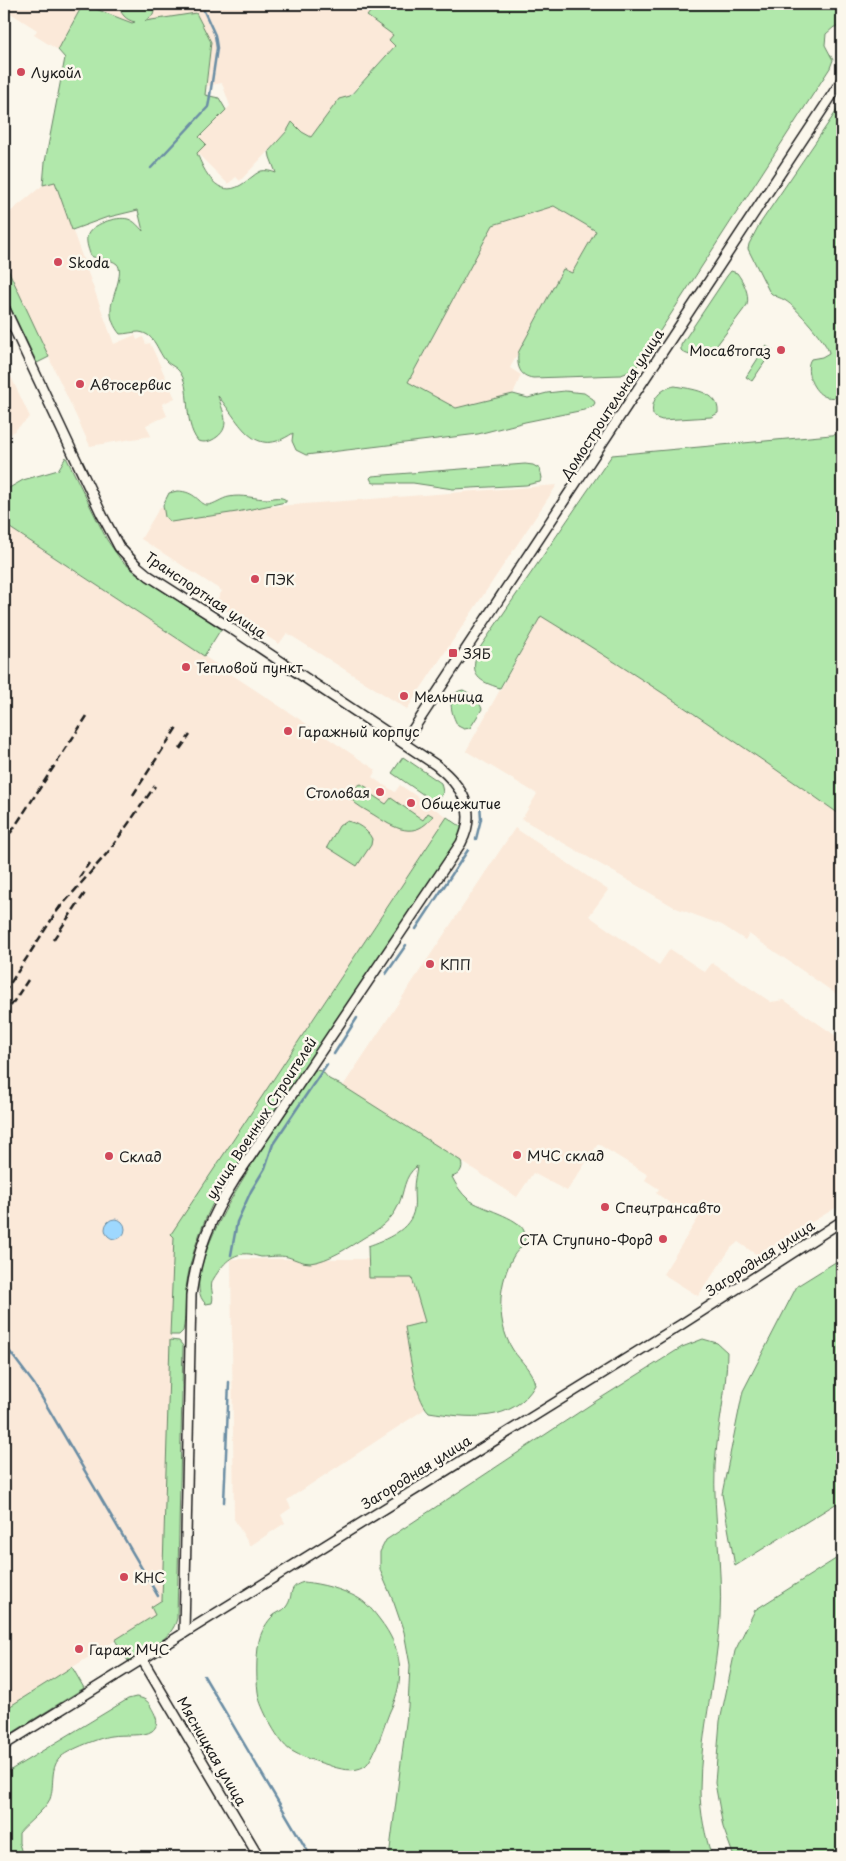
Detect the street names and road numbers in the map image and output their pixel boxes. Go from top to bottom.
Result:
street label: Домостроительная улица [555,324,669,484]
street label: Транспортная улица [141,547,271,644]
street label: улица Военных Строителей [201,1033,321,1203]
street label: Загородная улица [701,1215,819,1301]
street label: Загородная улица [357,1430,475,1514]
street label: Мясницкая улица [172,1692,252,1810]

